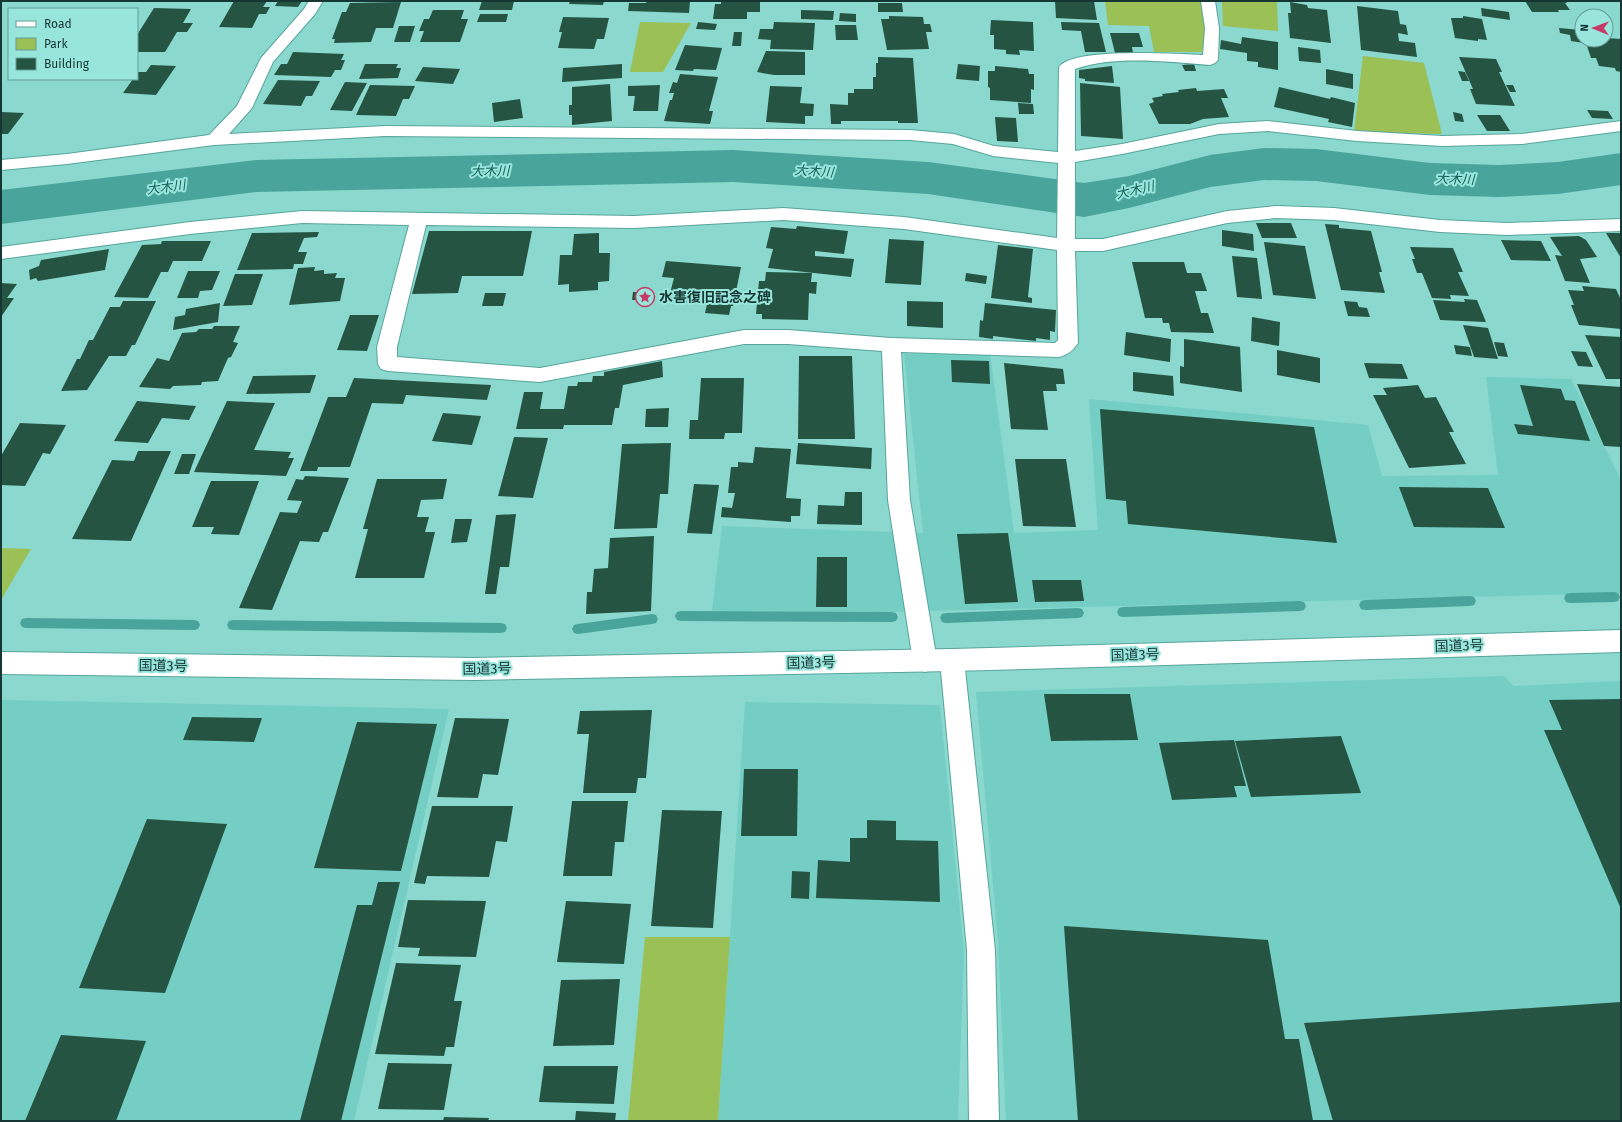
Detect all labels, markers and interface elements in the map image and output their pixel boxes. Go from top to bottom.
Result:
legend [8,8,138,80]
north arrow [1574,8,1614,48]
text: Road [44,17,72,31]
text: N [1578,24,1591,32]
text: Park [44,37,68,51]
text: Building [44,57,90,71]
water label: 大木川 [794,162,836,180]
water label: 大木川 [470,163,512,179]
water label: 大木川 [1435,171,1477,187]
water label: 大木川 [146,177,188,197]
water label: 大木川 [1114,178,1158,202]
place icon: 水害復旧記念之碑 [634,286,656,308]
place label: 水害復旧記念之碑 [659,289,771,306]
street label: 国道3号 [1434,637,1484,655]
street label: 国道3号 [1110,646,1160,664]
street label: 国道3号 [786,654,836,672]
street label: 国道3号 [138,657,188,675]
street label: 国道3号 [462,660,512,678]

